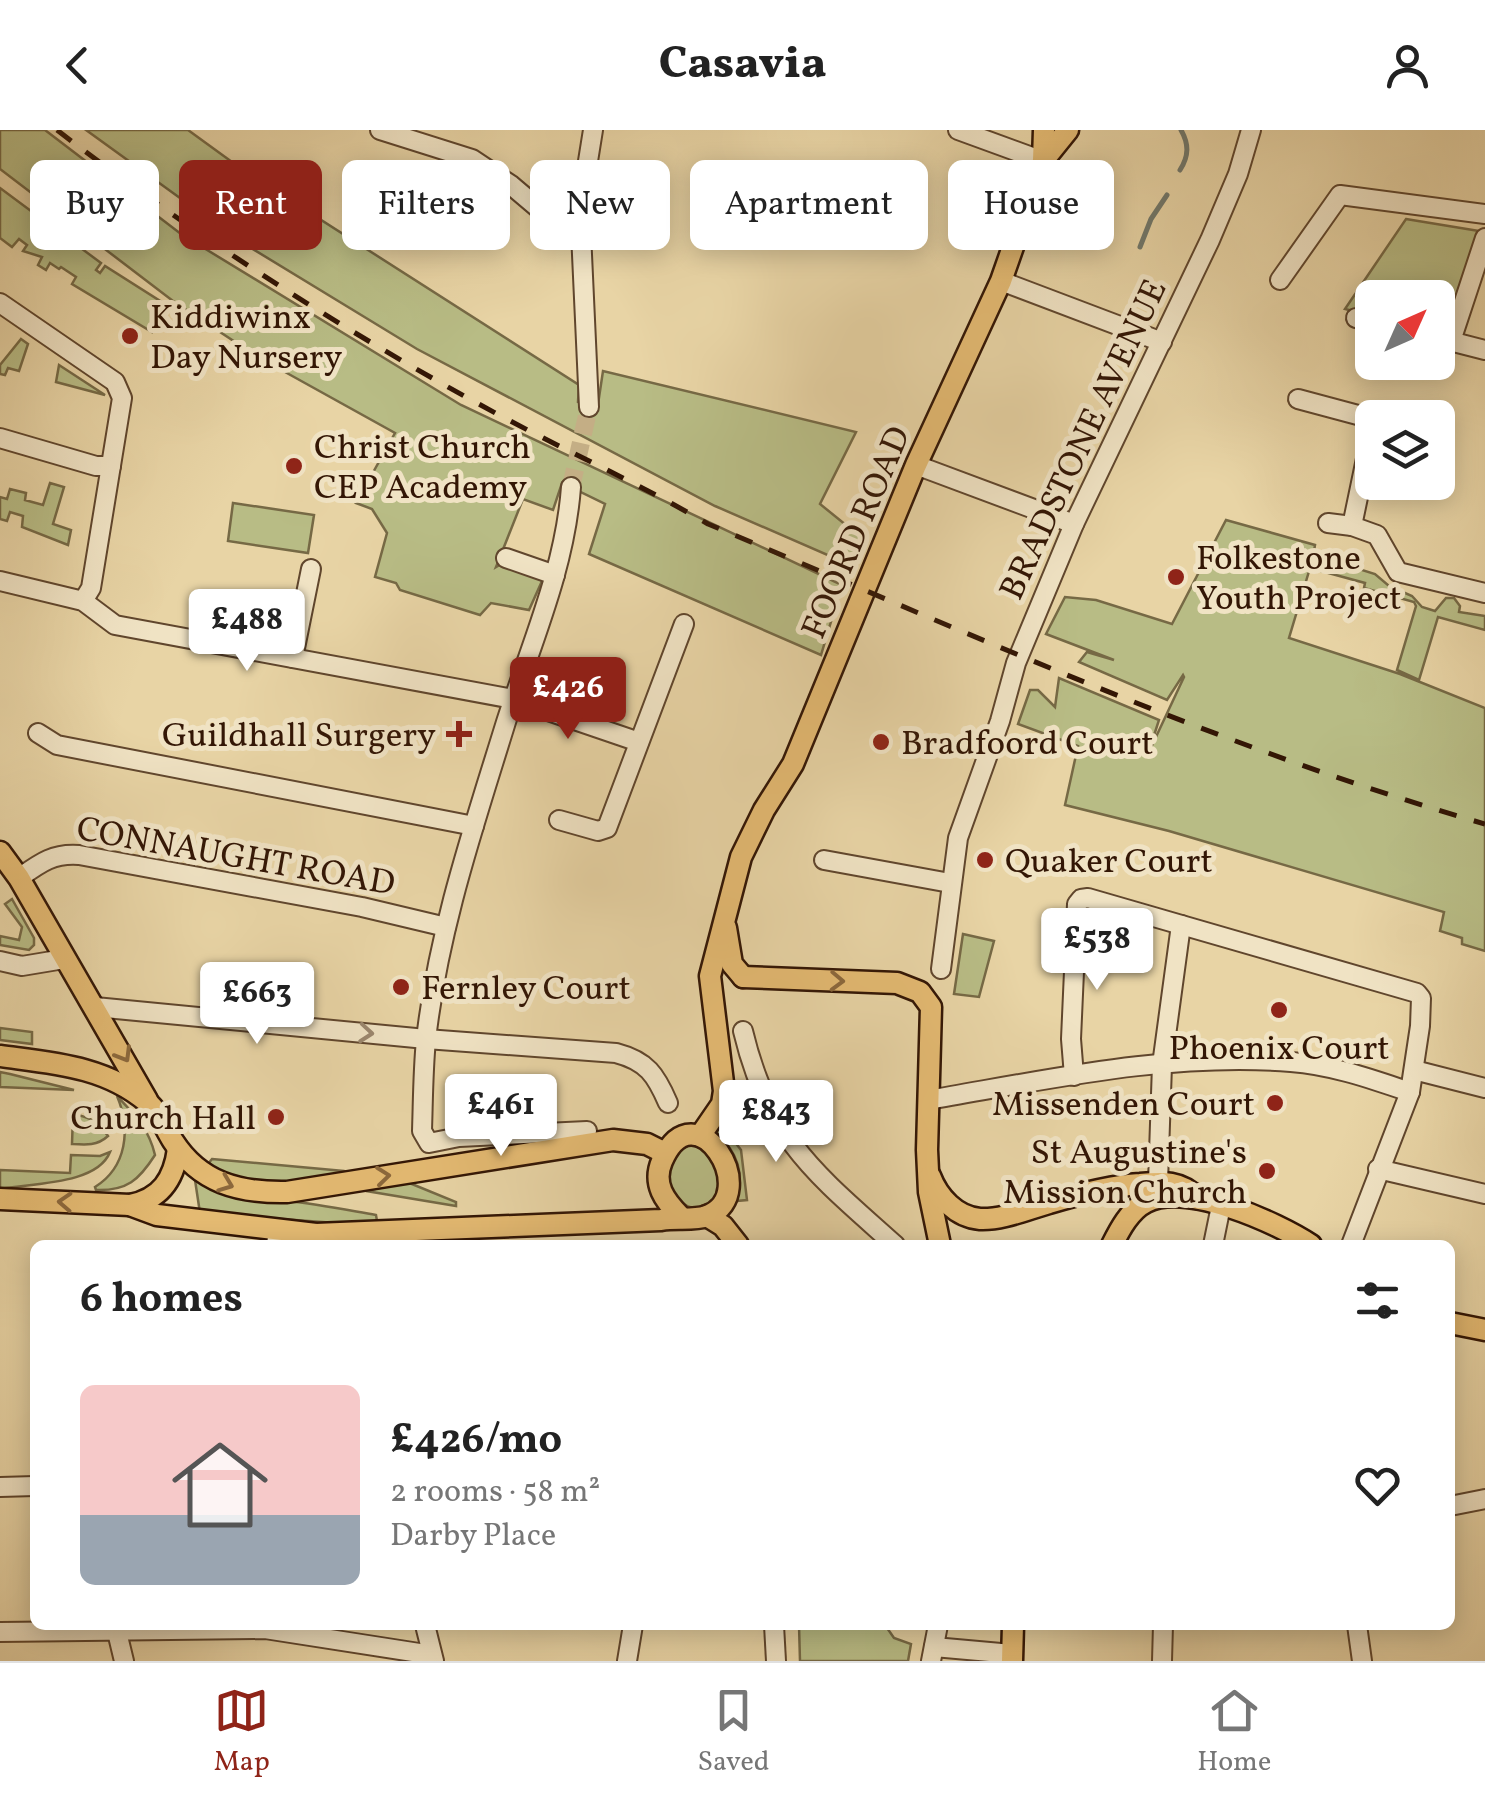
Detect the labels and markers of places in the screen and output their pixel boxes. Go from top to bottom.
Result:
place label: Kiddiwinx Day Nursery [150,295,342,383]
marker: Kiddiwinx Day Nursery [119,325,141,347]
place label: Christ Church CEP Academy [314,425,531,513]
marker: Christ Church CEP Academy [283,455,305,477]
place label: Folkestone Youth Project [1196,536,1401,624]
marker: Folkestone Youth Project [1165,566,1187,588]
pin: £488 [188,589,306,674]
pin: £426 [509,657,627,742]
place label: Guildhall Surgery [162,713,436,761]
marker: Guildhall Surgery [446,721,472,747]
place label: Bradfoord Court [901,721,1153,769]
marker: Bradfoord Court [870,731,892,753]
place label: Quaker Court [1005,839,1213,887]
marker: Quaker Court [974,849,996,871]
pin: £538 [1038,908,1156,993]
pin: £663 [198,962,316,1047]
place label: Fernley Court [421,966,631,1014]
marker: Fernley Court [390,976,412,998]
marker: Phoenix Court [1268,999,1290,1021]
place label: Phoenix Court [1168,1026,1390,1074]
pin: £461 [442,1074,560,1159]
pin: £843 [717,1080,835,1165]
place label: Missenden Court [992,1082,1255,1130]
marker: Missenden Court [1264,1092,1286,1114]
place label: Church Hall [71,1096,256,1144]
marker: Church Hall [265,1106,287,1128]
place label: St Augustine's Mission Church [1003,1130,1247,1218]
marker: St Augustine's Mission Church [1256,1160,1278,1182]

